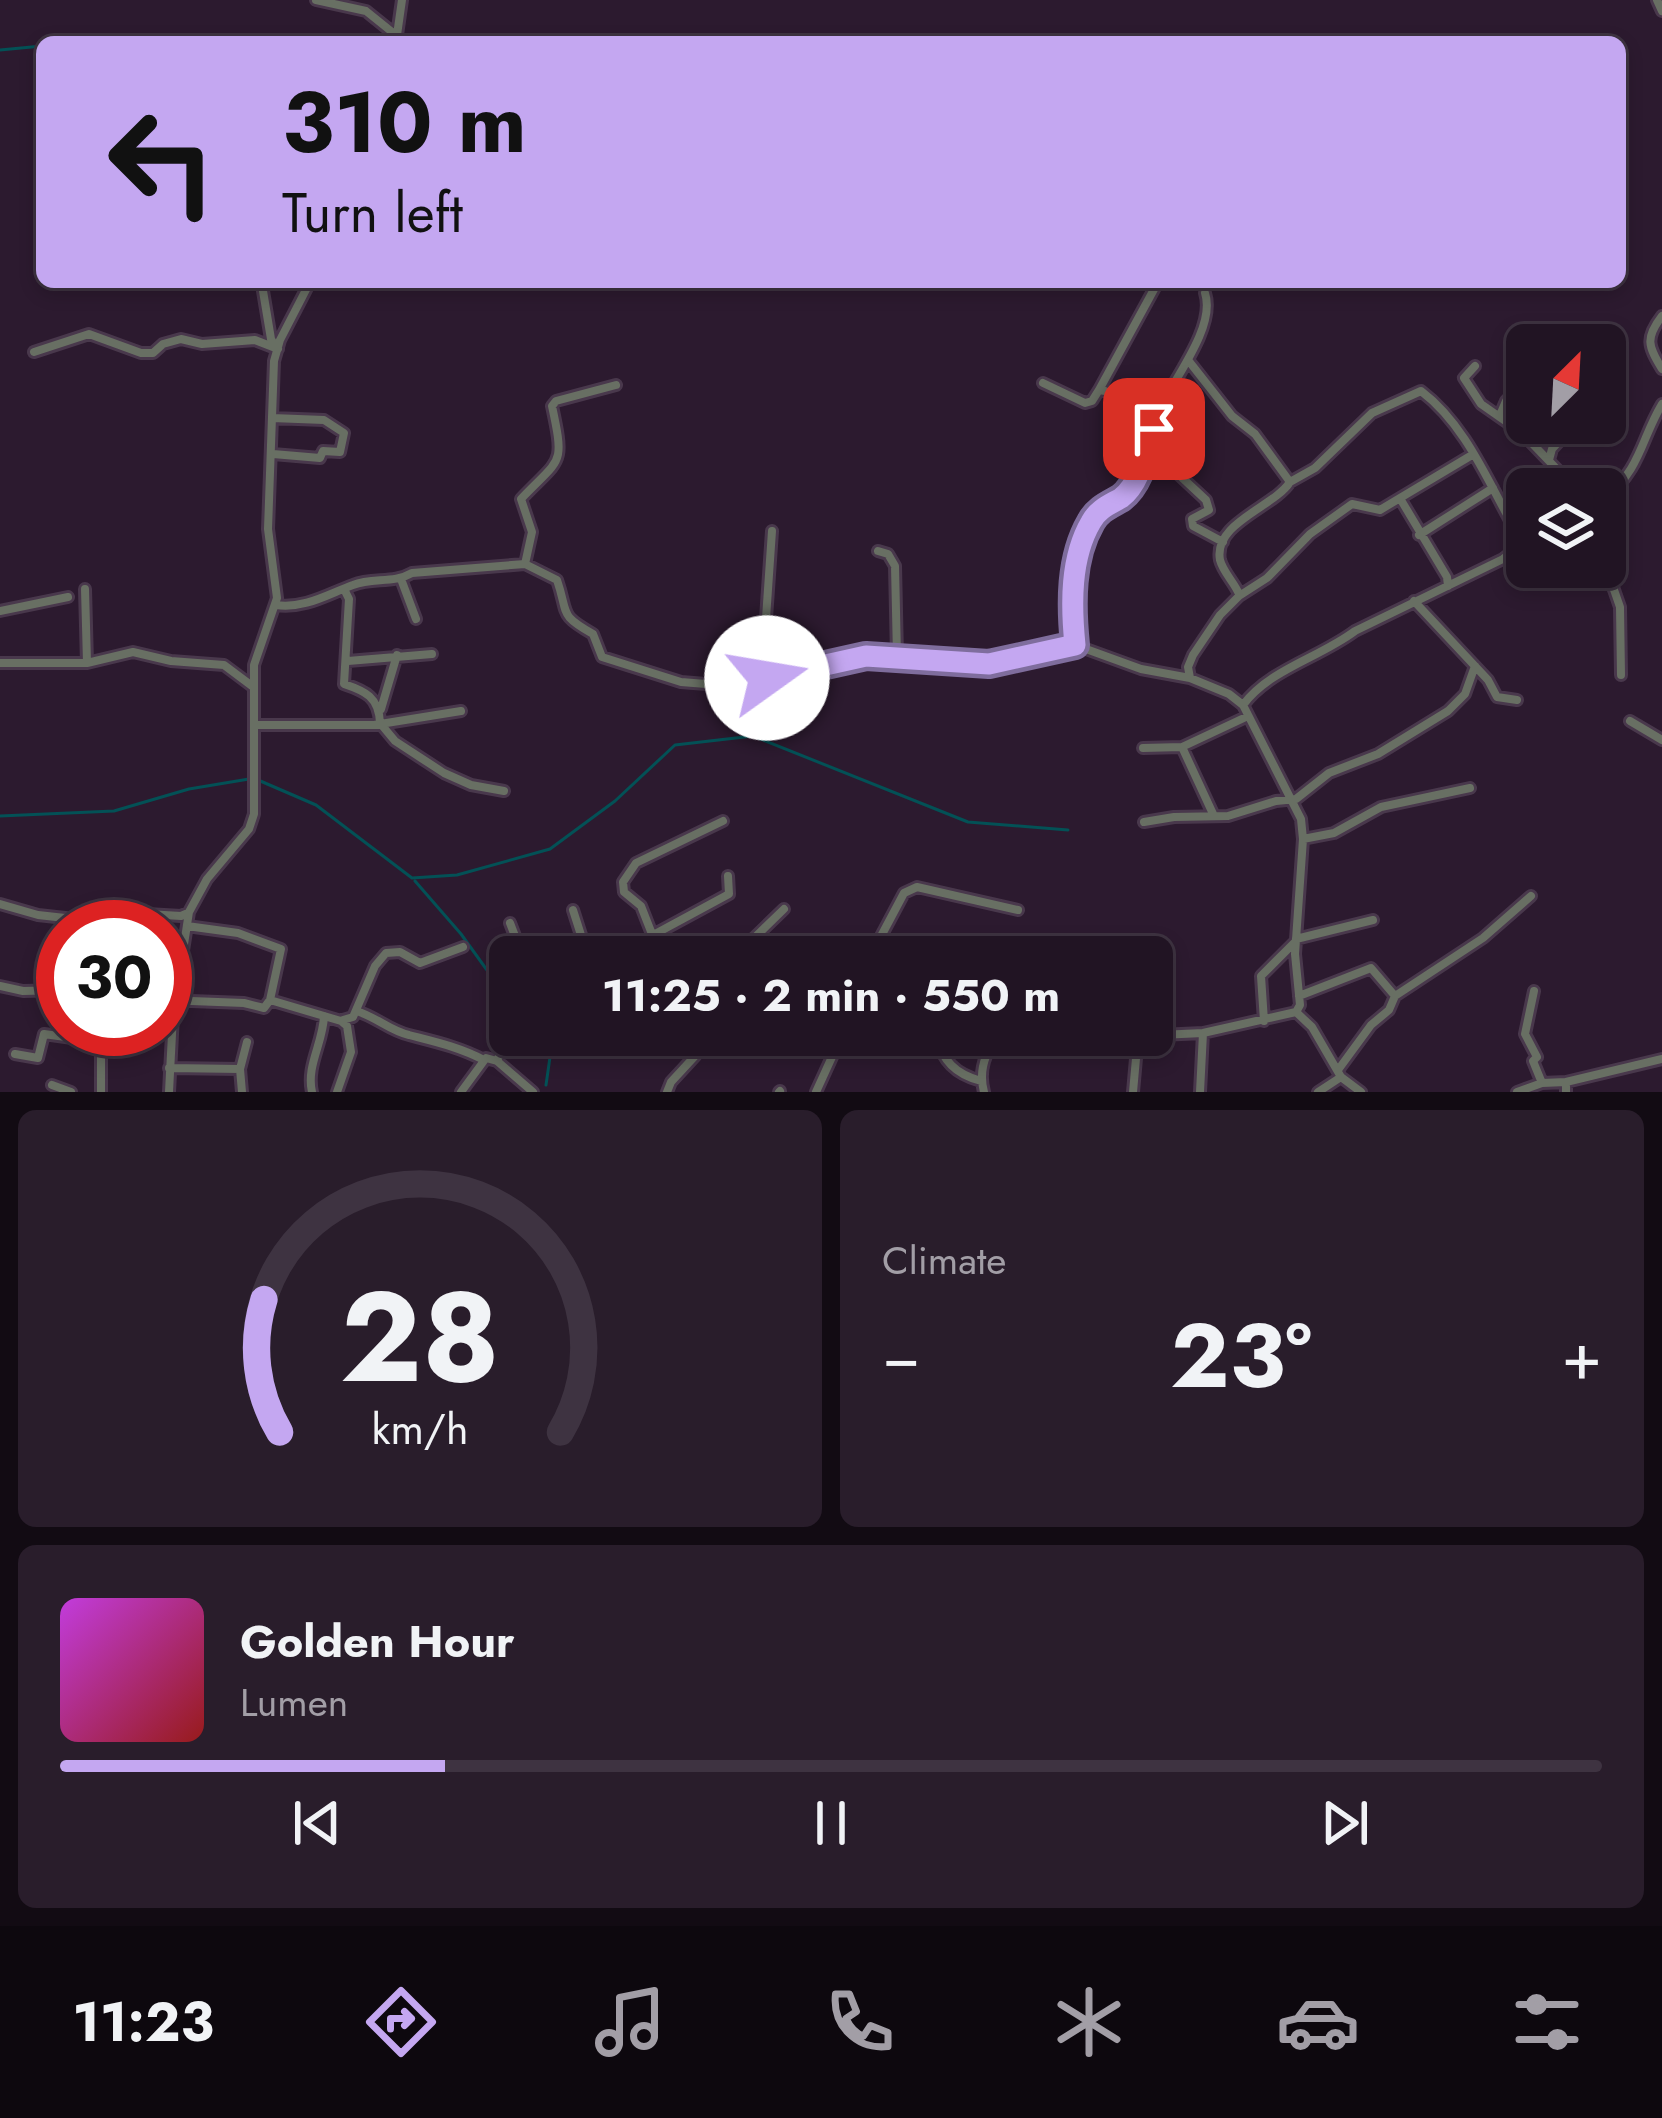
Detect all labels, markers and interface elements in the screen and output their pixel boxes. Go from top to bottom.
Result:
text: 310 m [282,62,527,184]
icon: left [84,84,240,240]
text: Turn left [282,174,463,252]
north arrow [1506,324,1626,444]
map controls [1506,324,1626,588]
pin [1103,378,1205,480]
icon: arrive [1121,396,1187,462]
button: layers [1506,468,1626,588]
position arrow [704,615,830,741]
speed limit sign: 30 [36,900,192,1056]
text: 11:25 · 2 min · 550 m [602,963,1060,1028]
text: Climate [882,1232,1006,1289]
text: 28 [340,1247,500,1428]
text: 23° [1170,1291,1312,1421]
text: − [882,1308,921,1404]
text: + [1561,1308,1602,1404]
text: km/h [372,1397,468,1459]
text: Golden Hour [240,1609,515,1674]
text: Lumen [240,1674,348,1731]
icon: previous [284,1790,350,1856]
icon: pause [798,1790,864,1856]
icon: next [1312,1790,1378,1856]
icon: directions [359,1980,443,2064]
icon: music [588,1980,672,2064]
icon: phone [818,1980,902,2064]
icon: climate [1047,1980,1131,2064]
icon: car [1276,1980,1360,2064]
icon: filters [1505,1980,1589,2064]
text: 11:23 [73,1983,214,2061]

